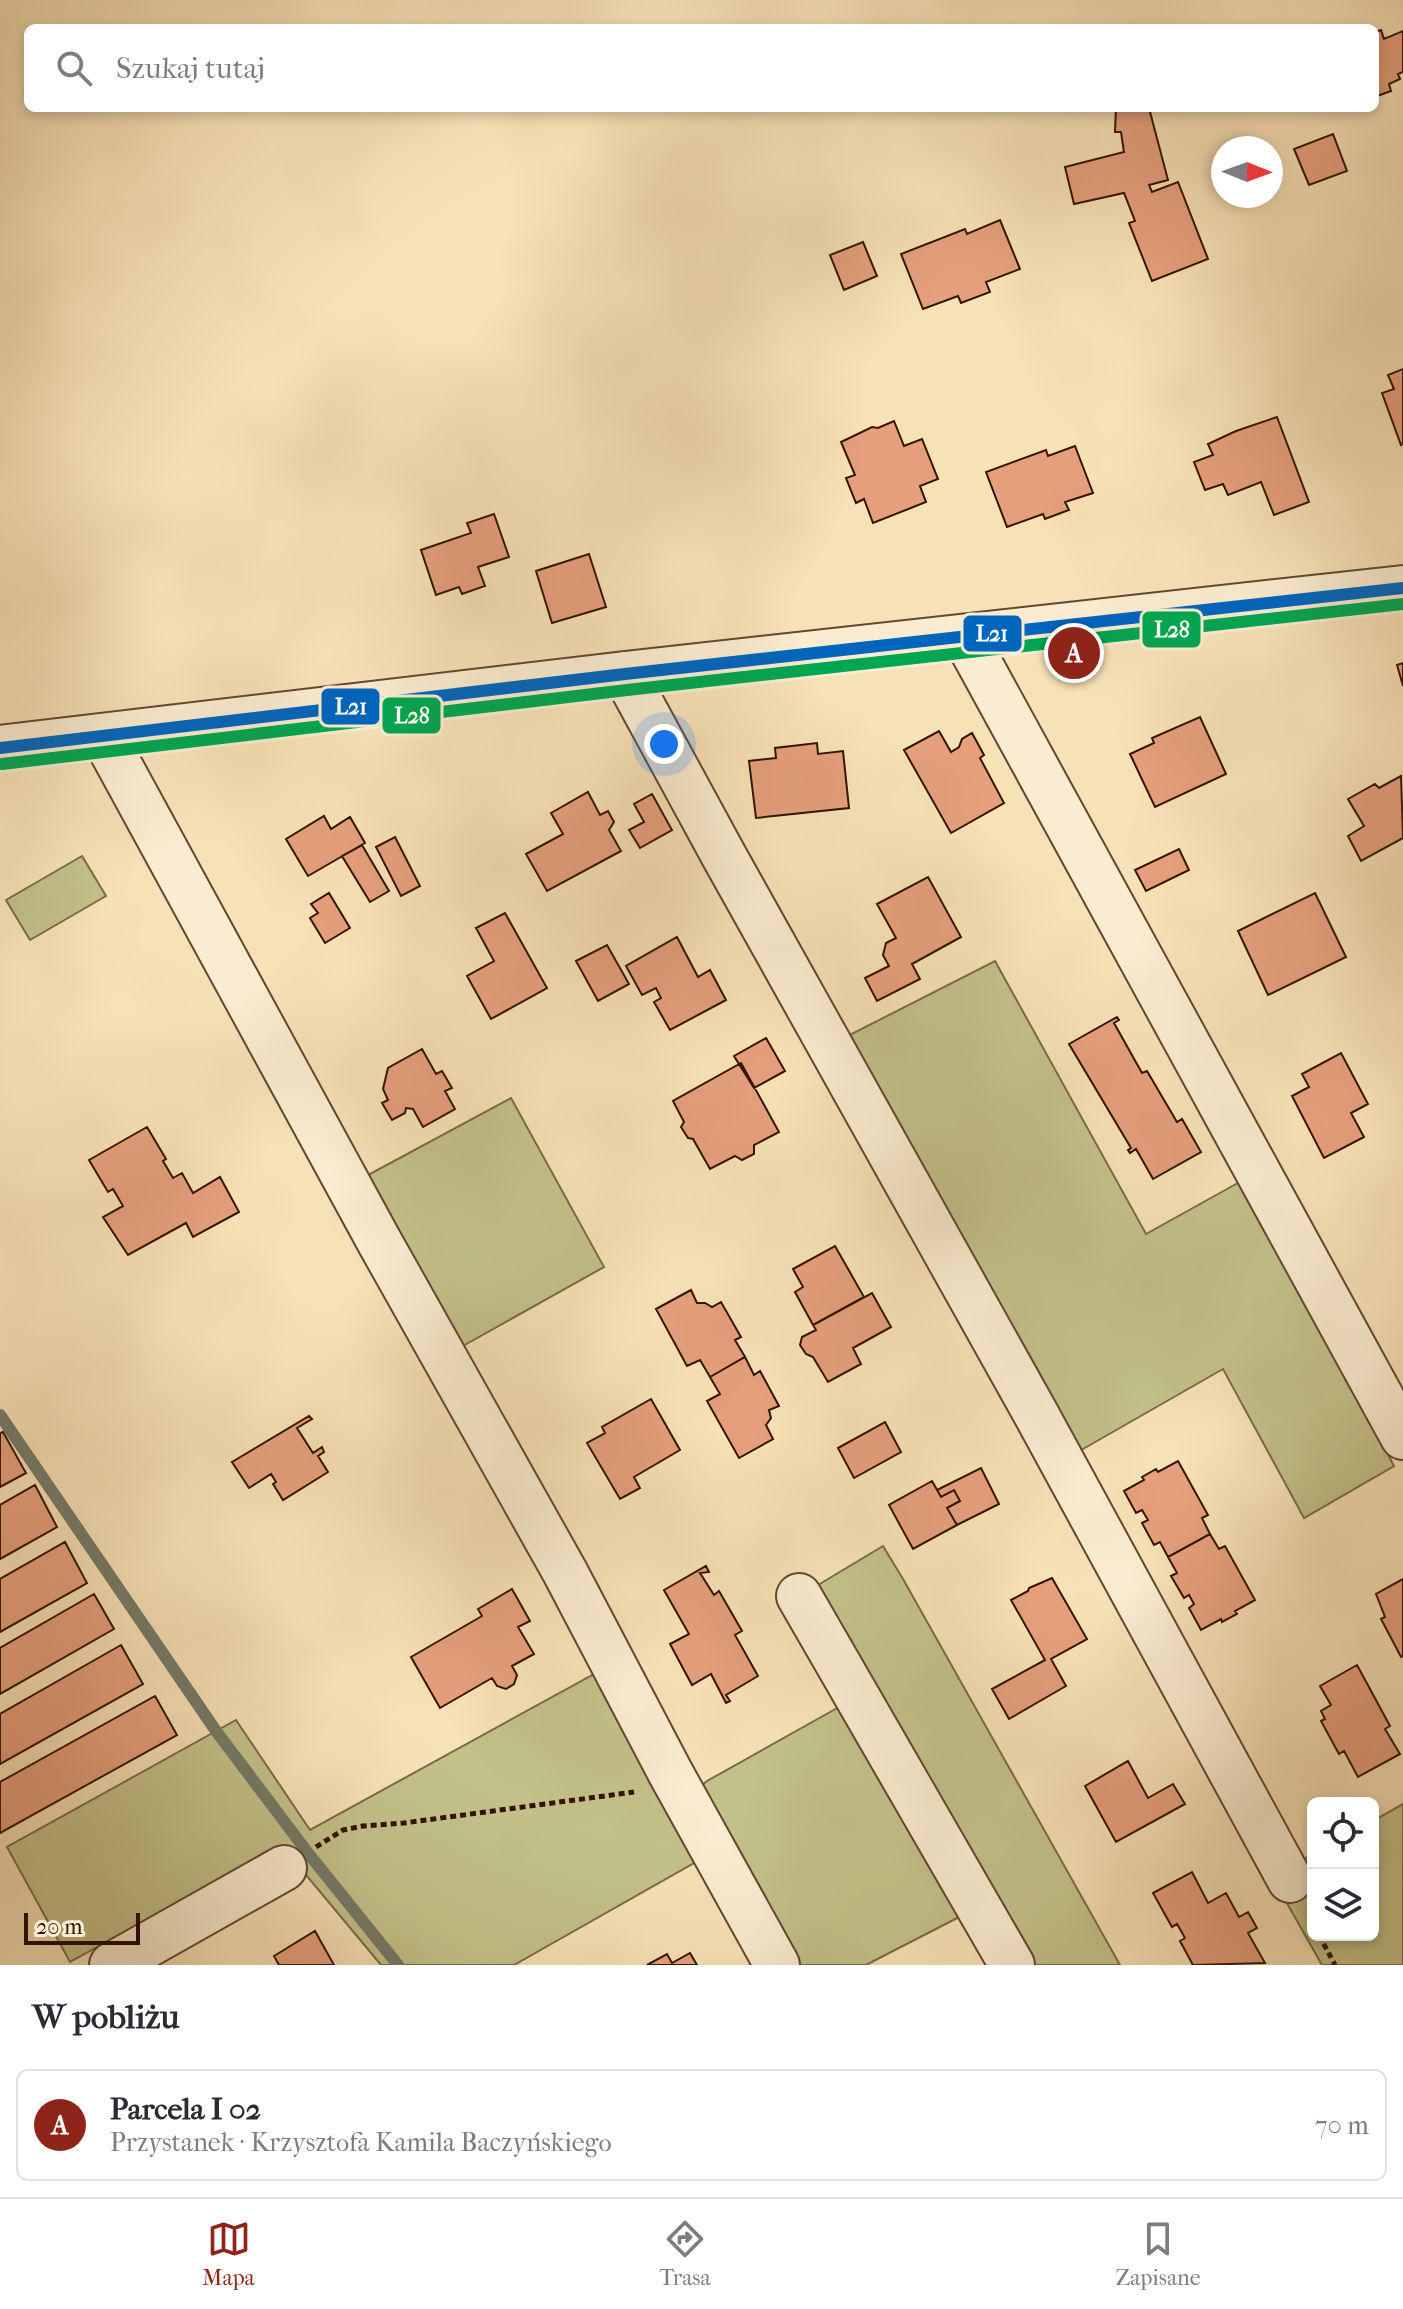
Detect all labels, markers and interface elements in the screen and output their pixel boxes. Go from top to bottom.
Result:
search box [24,24,1379,112]
icon: search [52,46,96,90]
text: Szukaj tutaj [116,51,265,86]
north arrow [1211,136,1283,208]
line badge: L28 [1141,610,1202,649]
line badge: L21 [962,614,1023,653]
text: L28 [1154,617,1190,643]
text: L21 [976,621,1008,647]
pin: A [1048,623,1100,683]
line badge: L21 [320,687,381,726]
text: L21 [335,694,367,720]
line badge: L28 [381,696,442,735]
text: L28 [394,703,430,729]
your location [644,724,684,764]
map controls [1307,1797,1379,1941]
button: locate [1307,1797,1379,1869]
button: layers [1307,1869,1379,1941]
scale bar [24,1909,140,1945]
text: 20 m [36,1914,82,1940]
text: W pobliżu [32,1997,179,2037]
text: Parcela I 02 [110,2092,261,2127]
text: A [52,2110,68,2141]
text: 70 m [1315,2110,1369,2141]
text: Przystanek · Krzysztofa Kamila Baczyńskiego [110,2127,612,2158]
tab: Mapa [202,2217,255,2291]
tab: Trasa [660,2217,711,2291]
tab: Zapisane [1115,2217,1201,2291]

